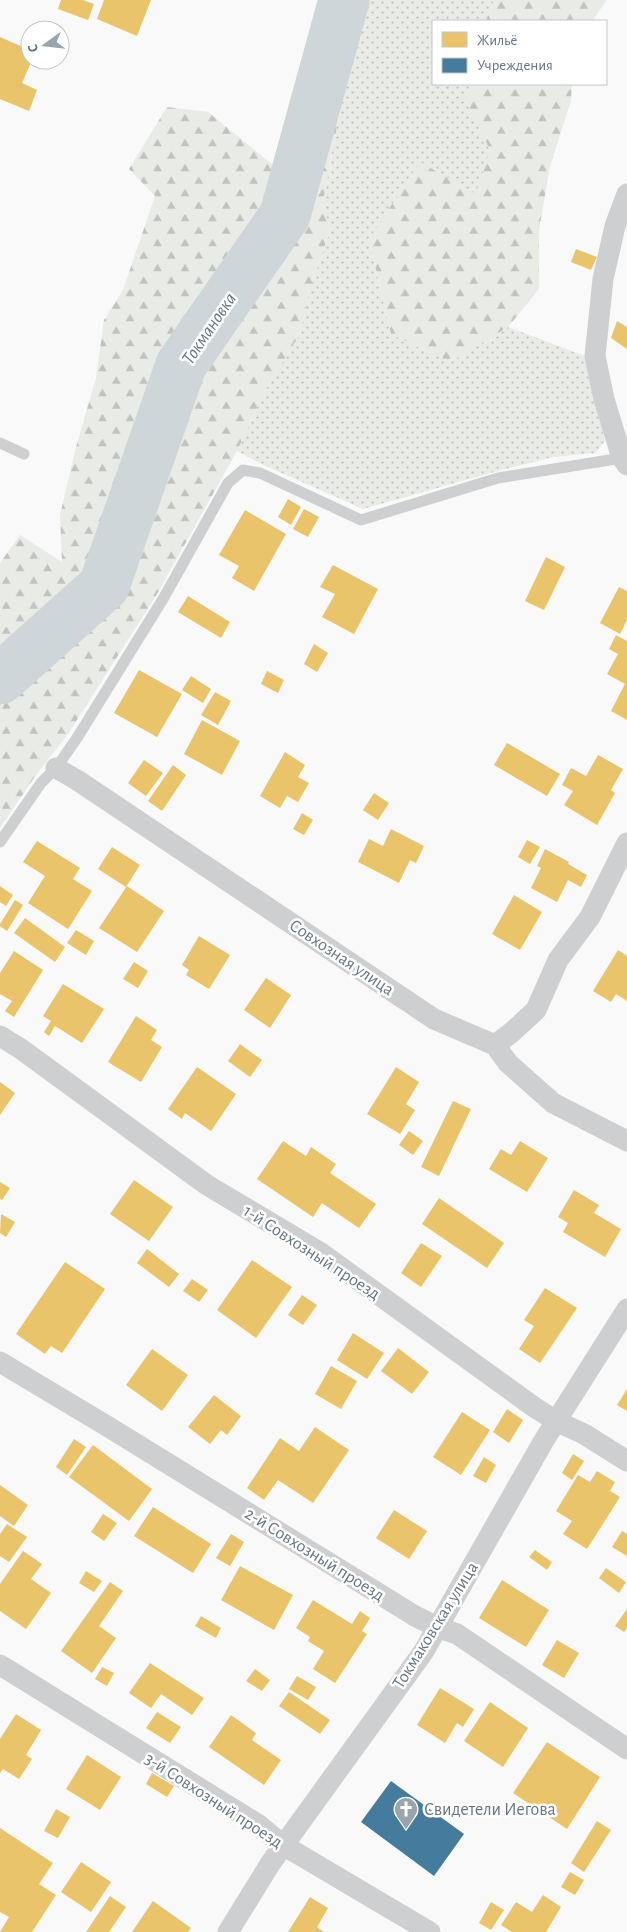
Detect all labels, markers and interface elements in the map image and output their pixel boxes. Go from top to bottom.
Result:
north arrow [20,20,70,70]
legend [432,20,607,85]
text: Жильё [477,33,517,48]
text: С [26,42,41,54]
text: Учреждения [477,58,553,73]
water label: Токмановка [178,290,240,368]
street label: Совхозная улица [286,916,397,999]
street label: 1-й Совхозный проезд [240,1202,383,1304]
street label: 2-й Совхозный проезд [241,1505,387,1605]
street label: Токмаковская улица [390,1559,482,1692]
street label: 3-й Совхозный проезд [141,1750,285,1852]
church icon: Свидетели Иегова [393,1796,419,1830]
place label: Свидетели Иегова [424,1801,556,1819]

